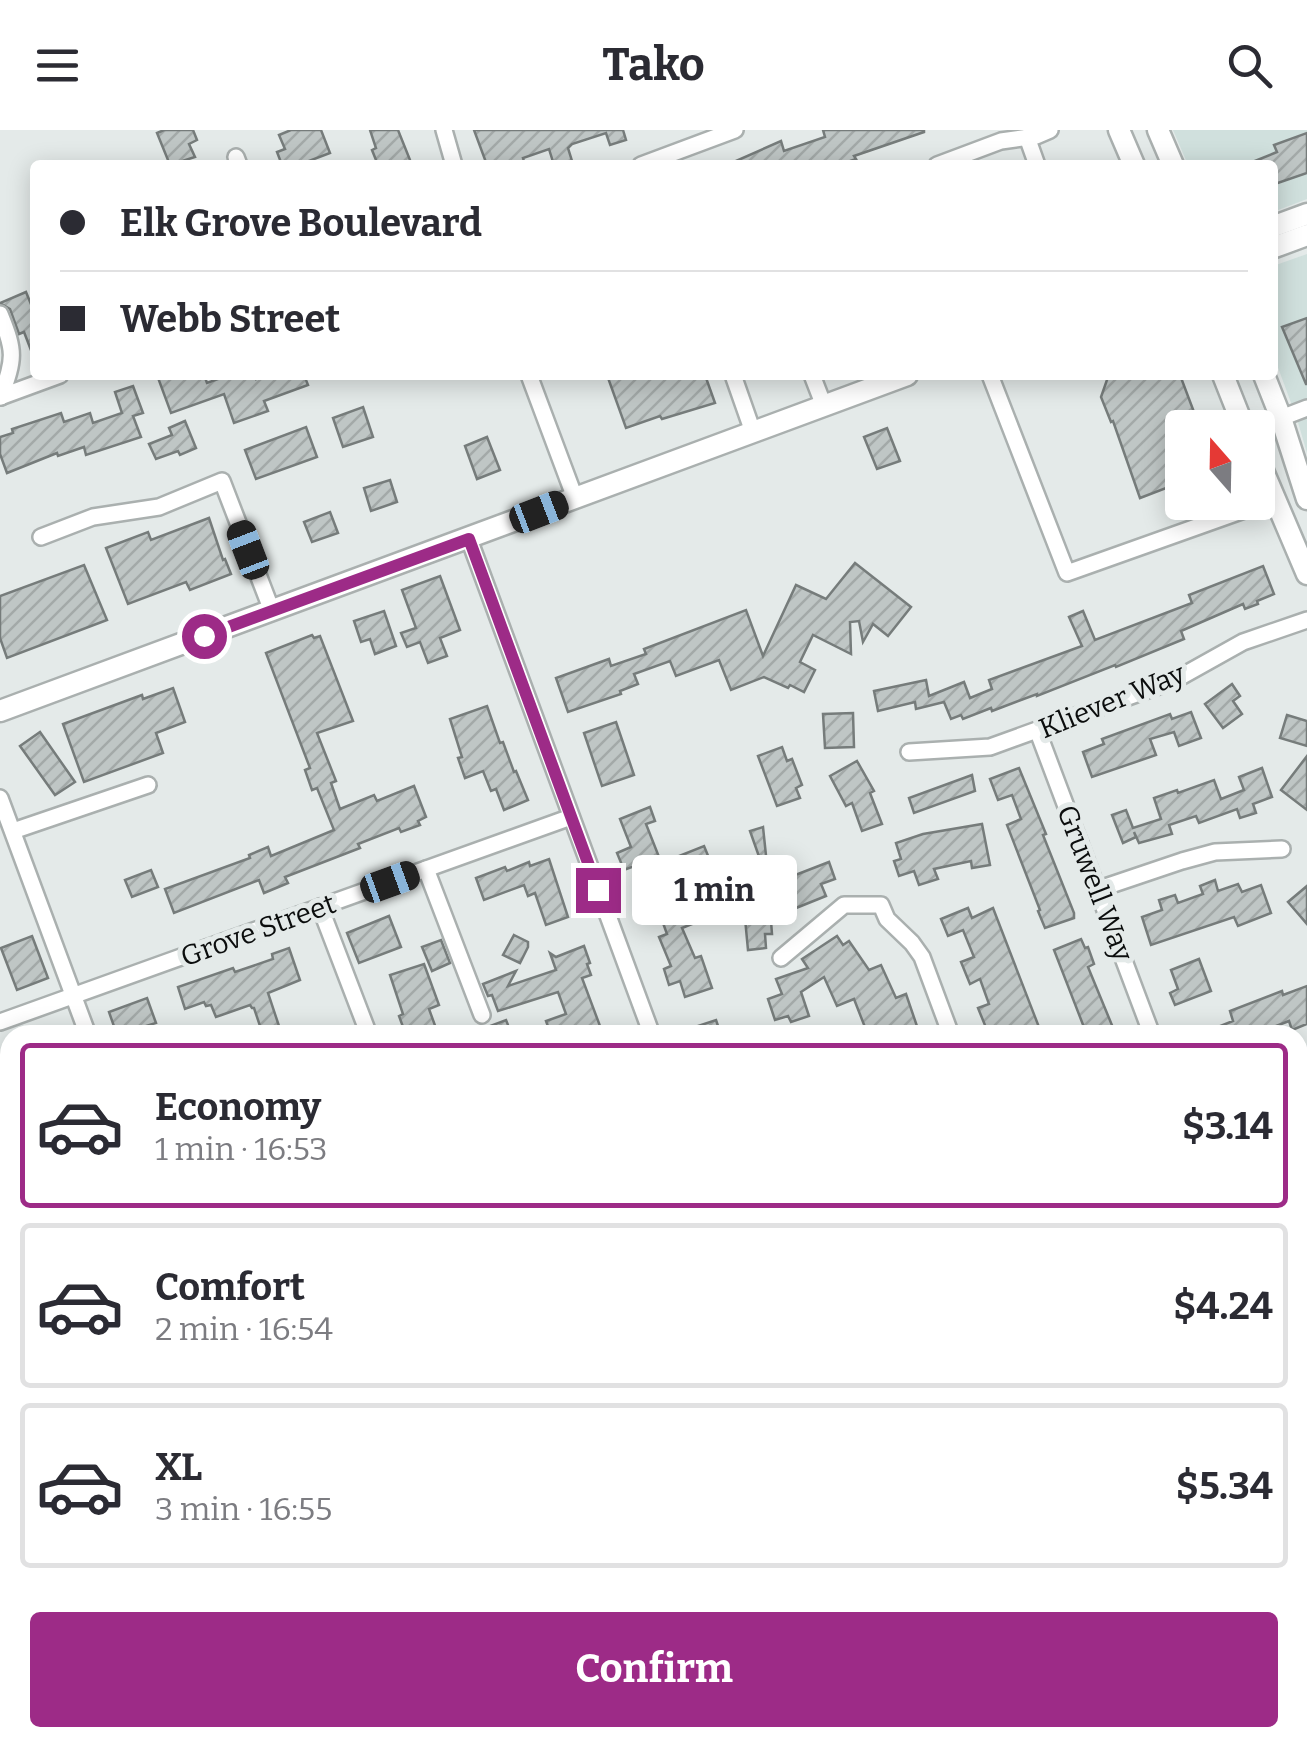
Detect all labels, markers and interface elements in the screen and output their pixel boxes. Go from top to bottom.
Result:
icon: menu [30,38,85,93]
text: Tako [602,38,705,92]
icon: search [1222,38,1277,93]
text: Elk Grove Boulevard [120,200,482,246]
text: Webb Street [120,296,340,342]
north arrow [1165,410,1275,520]
map controls [1165,410,1275,520]
car [506,487,572,537]
car [223,517,273,583]
route start [182,614,227,659]
street label: Kliever Way [1034,657,1190,745]
street label: Gruwell Way [1050,800,1140,966]
callout: 1 min [633,855,798,925]
car [357,858,423,906]
route end [576,868,621,913]
text: 1 min [674,871,755,909]
street label: Grove Street [176,887,340,973]
icon: car [35,1081,125,1171]
text: Economy [155,1084,321,1130]
text: $3.14 [1182,1103,1273,1149]
text: 1 min · 16:53 [155,1130,327,1168]
icon: car [35,1261,125,1351]
text: Comfort [155,1264,305,1310]
text: $4.24 [1173,1283,1273,1329]
text: 2 min · 16:54 [155,1310,333,1348]
icon: car [35,1441,125,1531]
text: XL [155,1444,202,1490]
text: $5.34 [1176,1463,1273,1509]
text: 3 min · 16:55 [155,1490,332,1528]
button: Confirm [30,1612,1278,1727]

